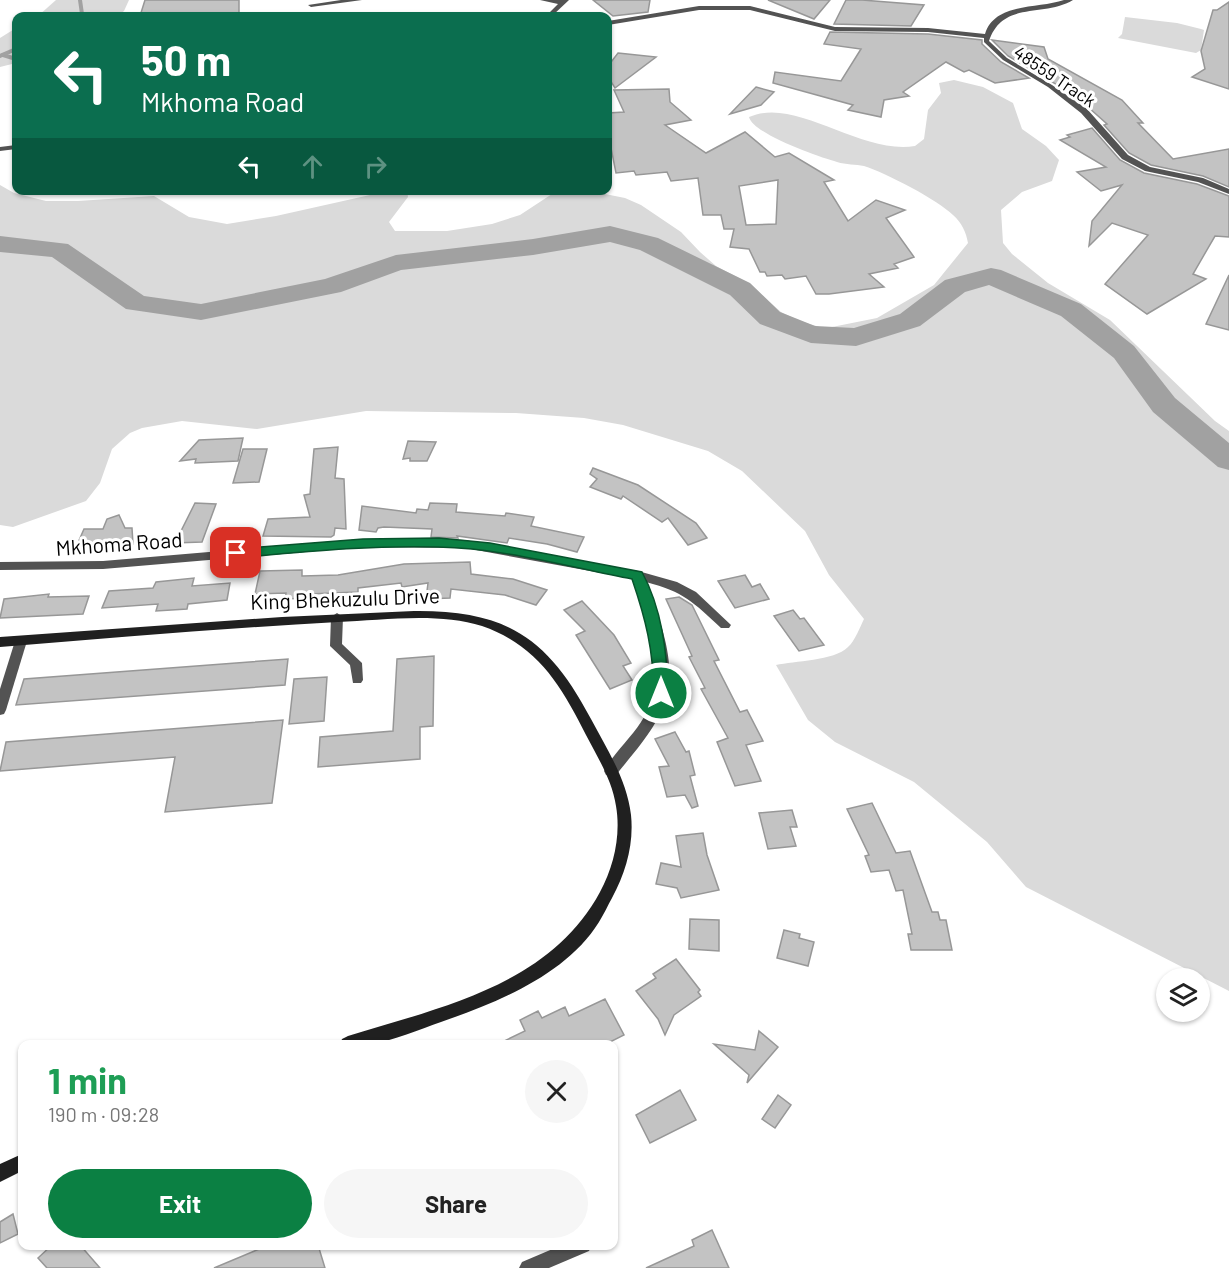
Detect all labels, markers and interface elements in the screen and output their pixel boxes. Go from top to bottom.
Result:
text: 50 m [141,34,231,84]
icon: left [42,36,120,114]
street label: 48559 Track [1010,41,1100,111]
text: Mkhoma Road [141,85,304,117]
icon: left [233,150,266,183]
icon: ahead [296,150,329,183]
icon: right [359,150,392,183]
street label: Mkhoma Road [55,526,183,560]
pin [210,527,261,578]
icon: arrive [219,536,252,569]
street label: King Bhekuzulu Drive [250,582,440,614]
position arrow [629,661,693,725]
map controls [1156,968,1210,1022]
button: layers [1156,968,1210,1022]
text: 1 min [48,1058,127,1101]
button: close [525,1060,588,1123]
text: 190 m · 09:28 [48,1102,159,1126]
button: Exit [48,1169,312,1238]
button: Share [324,1169,588,1238]

